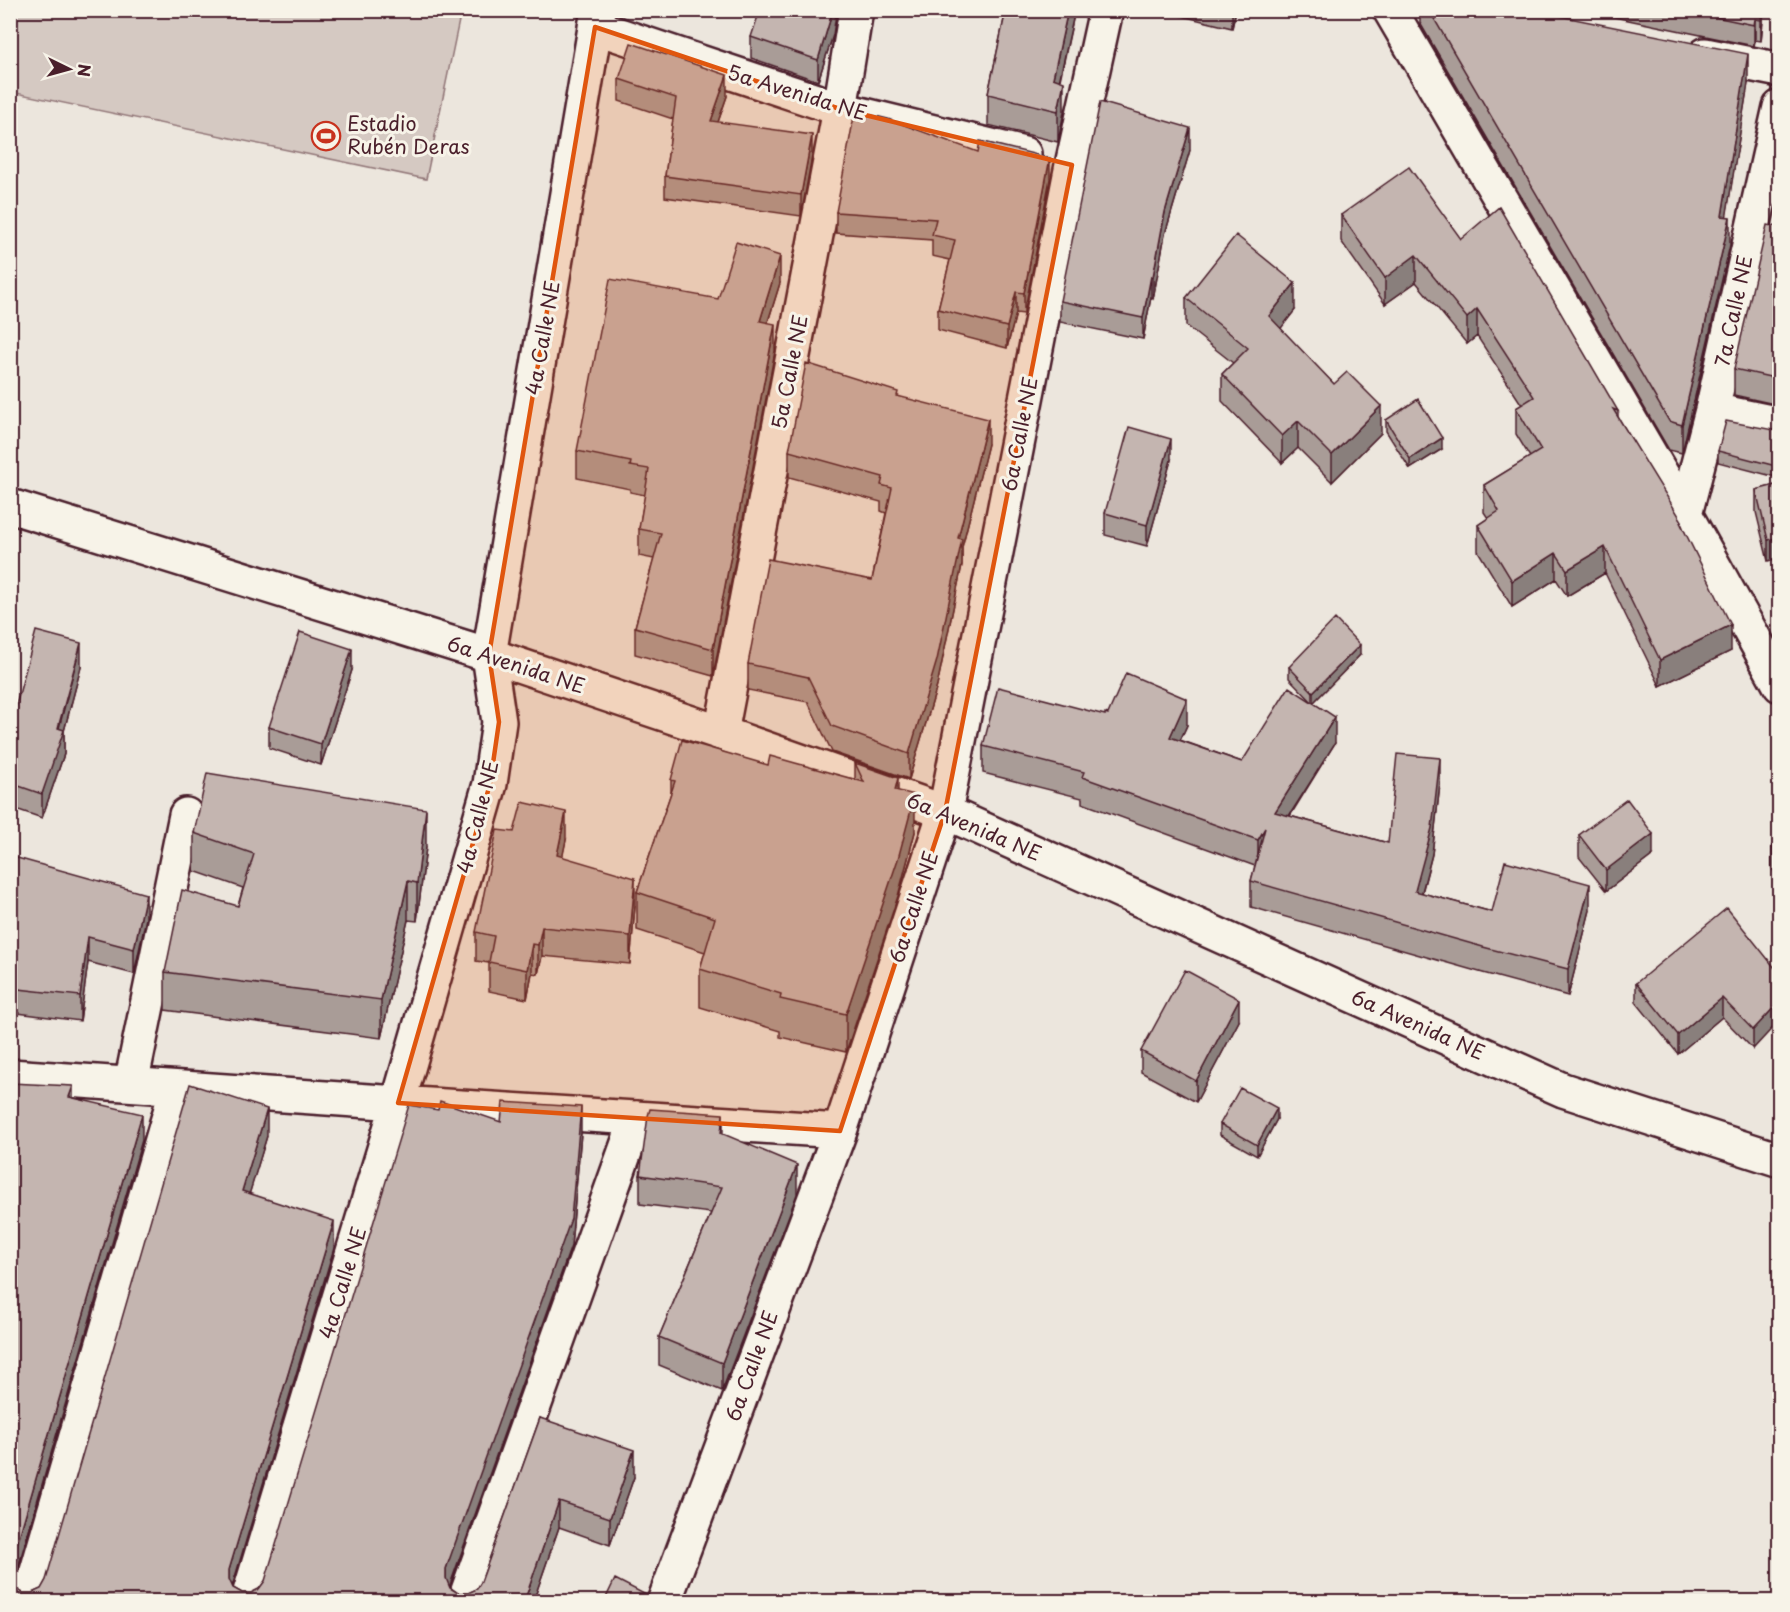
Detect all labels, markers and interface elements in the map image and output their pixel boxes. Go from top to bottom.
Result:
north arrow [39,39,99,99]
street label: 5a Avenida NE [724,57,871,127]
text: N [72,63,97,78]
place label: Estadio Rubén Deras [347,108,470,161]
sports icon: Estadio Rubén Deras [310,120,342,152]
street label: 7a Calle NE [1707,252,1759,369]
street label: 4a Calle NE [517,278,567,398]
street label: 5a Calle NE [763,312,815,432]
street label: 6a Calle NE [993,374,1045,493]
street label: 6a Avenida NE [444,628,589,700]
street label: 4a Calle NE [448,757,506,877]
street label: 6a Avenida NE [903,784,1046,868]
street label: 6a Calle NE [881,847,945,966]
street label: 6a Avenida NE [1347,981,1490,1067]
street label: 4a Calle NE [311,1223,373,1343]
street label: 6a Calle NE [717,1306,785,1425]

